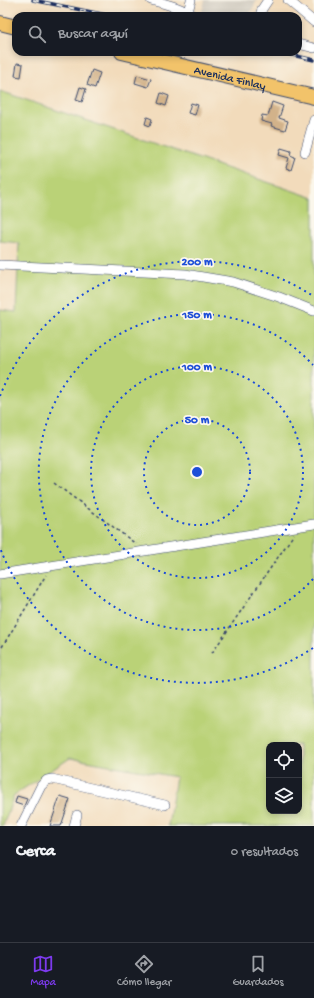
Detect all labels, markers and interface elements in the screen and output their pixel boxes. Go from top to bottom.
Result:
search box [12,12,302,56]
icon: search [26,23,48,45]
text: Buscar aquí [58,25,128,43]
street label: Avenida Finlay [192,64,267,94]
text: 200 m [182,256,213,270]
text: 150 m [181,309,212,323]
text: 100 m [181,361,212,375]
text: 50 m [185,414,210,428]
centre of rings [190,465,204,479]
map controls [266,742,302,814]
button: locate [266,742,302,778]
button: layers [266,778,302,814]
text: Cerca [16,842,55,862]
text: 0 resultados [231,845,298,860]
tab: Mapa [31,953,56,989]
tab: Cómo llegar [117,953,171,989]
tab: Guardados [233,953,283,989]

